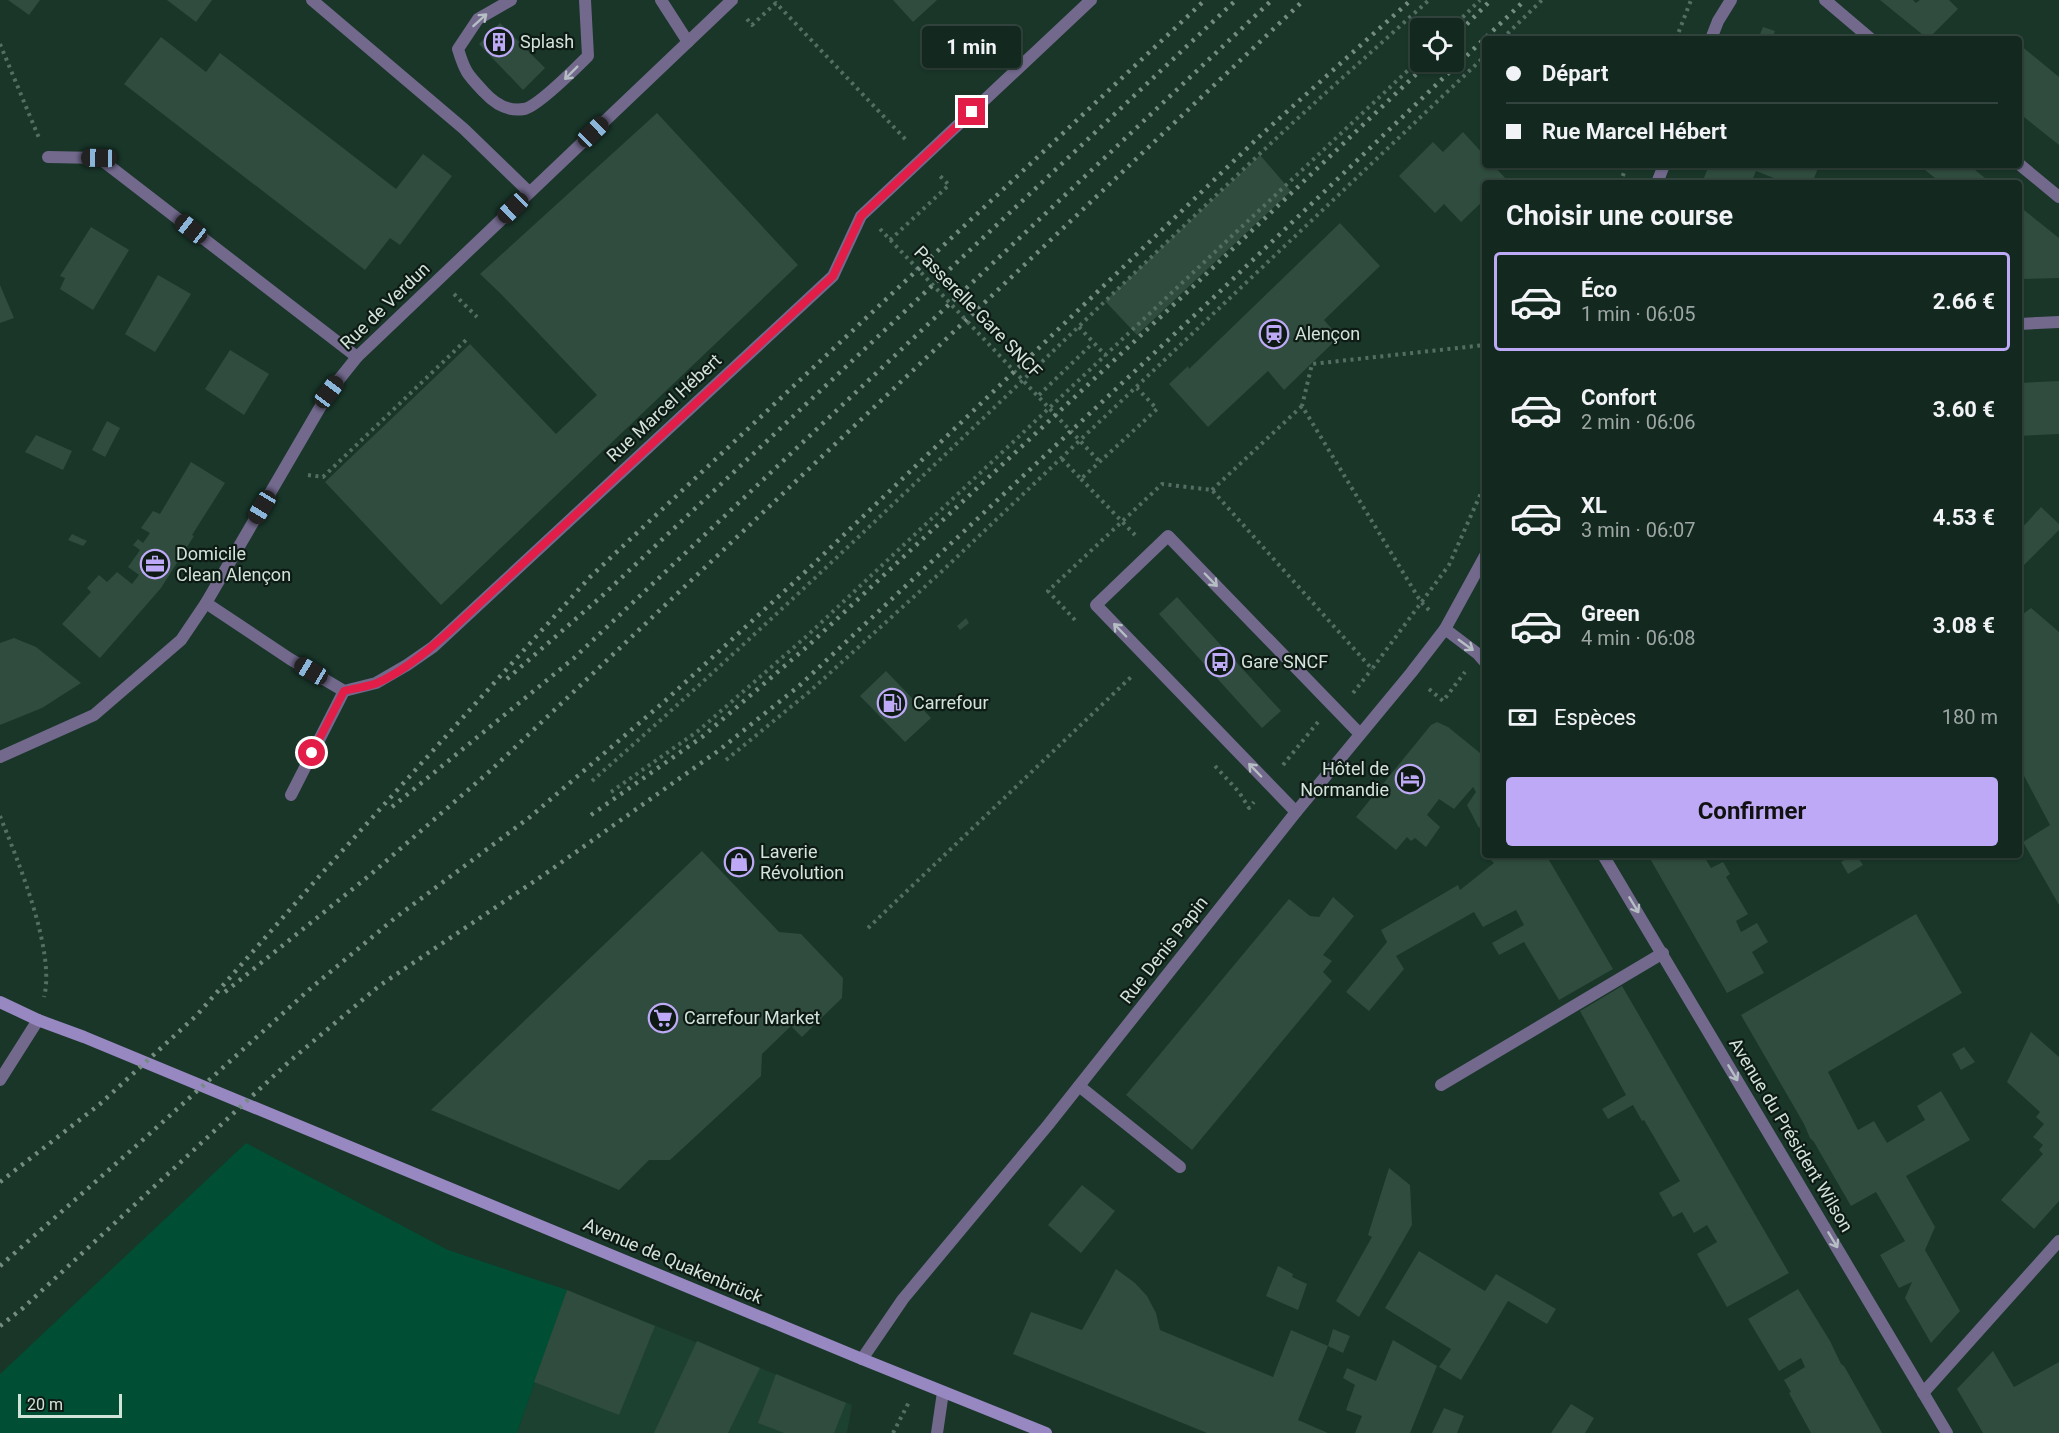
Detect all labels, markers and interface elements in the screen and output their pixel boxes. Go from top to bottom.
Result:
one-way arrow [473,13,488,27]
map controls [1410,18,1464,72]
button: locate [1410,18,1464,72]
callout: 1 min [922,25,1022,67]
building icon: Splash [483,26,515,58]
place label: Splash [520,31,574,52]
text: 1 min [946,35,997,59]
text: Départ [1542,61,1608,86]
one-way arrow [564,65,579,80]
route end [958,98,985,125]
car [574,113,612,151]
text: Rue Marcel Hébert [1542,119,1727,144]
car [81,149,117,167]
car [494,189,532,227]
text: Choisir une course [1506,200,1733,232]
car [171,211,211,247]
street label: Passerelle Gare SNCF [910,242,1047,382]
street label: Rue de Verdun [336,258,434,353]
icon: car [1509,275,1563,329]
text: Éco [1581,277,1617,302]
text: 2.66 € [1933,289,1995,314]
text: 1 min · 06:05 [1581,302,1696,326]
station icon: Alençon [1258,318,1290,350]
place label: Alençon [1295,323,1360,344]
street label: Rue Marcel Hébert [602,349,725,466]
car [311,372,347,412]
icon: car [1509,383,1563,437]
text: Confort [1581,385,1656,410]
text: 3.60 € [1933,397,1995,422]
text: 2 min · 06:06 [1581,410,1696,434]
car [245,487,279,527]
icon: car [1509,491,1563,545]
text: XL [1581,493,1607,518]
text: 4.53 € [1933,505,1995,530]
text: 3 min · 06:07 [1581,518,1696,542]
place label: Domicile Clean Alençon [176,543,291,585]
office icon: Domicile Clean Alençon [139,548,171,580]
one-way arrow [1203,572,1217,587]
icon: car [1509,599,1563,653]
text: Green [1581,601,1640,626]
text: 3.08 € [1933,613,1995,638]
one-way arrow [1113,622,1127,637]
text: 4 min · 06:08 [1581,626,1696,650]
one-way arrow [1457,639,1473,651]
bus stop icon: Gare SNCF [1204,646,1236,678]
place label: Gare SNCF [1241,651,1328,672]
car [291,654,331,688]
fuel station icon: Carrefour [876,687,908,719]
place label: Carrefour [913,692,989,713]
icon: cash [1506,701,1539,734]
text: Espèces [1554,705,1636,730]
text: 180 m [1942,705,1998,729]
route start [298,739,325,766]
place label: Hôtel de Normandie [1300,758,1389,800]
one-way arrow [1248,763,1263,778]
hotel icon: Hôtel de Normandie [1394,763,1426,795]
button: Confirmer [1506,777,1998,846]
place label: Laverie Révolution [760,841,844,883]
shop icon: Laverie Révolution [723,846,755,878]
street label: Rue Denis Papin [1115,892,1212,1007]
one-way arrow [1628,896,1640,913]
supermarket icon: Carrefour Market [647,1002,679,1034]
place label: Carrefour Market [684,1007,820,1028]
street label: Avenue du Président Wilson [1725,1034,1858,1236]
one-way arrow [1728,1064,1740,1081]
street label: Avenue de Quakenbrück [580,1213,767,1308]
one-way arrow [1827,1231,1839,1248]
scale bar [18,1391,122,1418]
text: 20 m [27,1395,63,1414]

